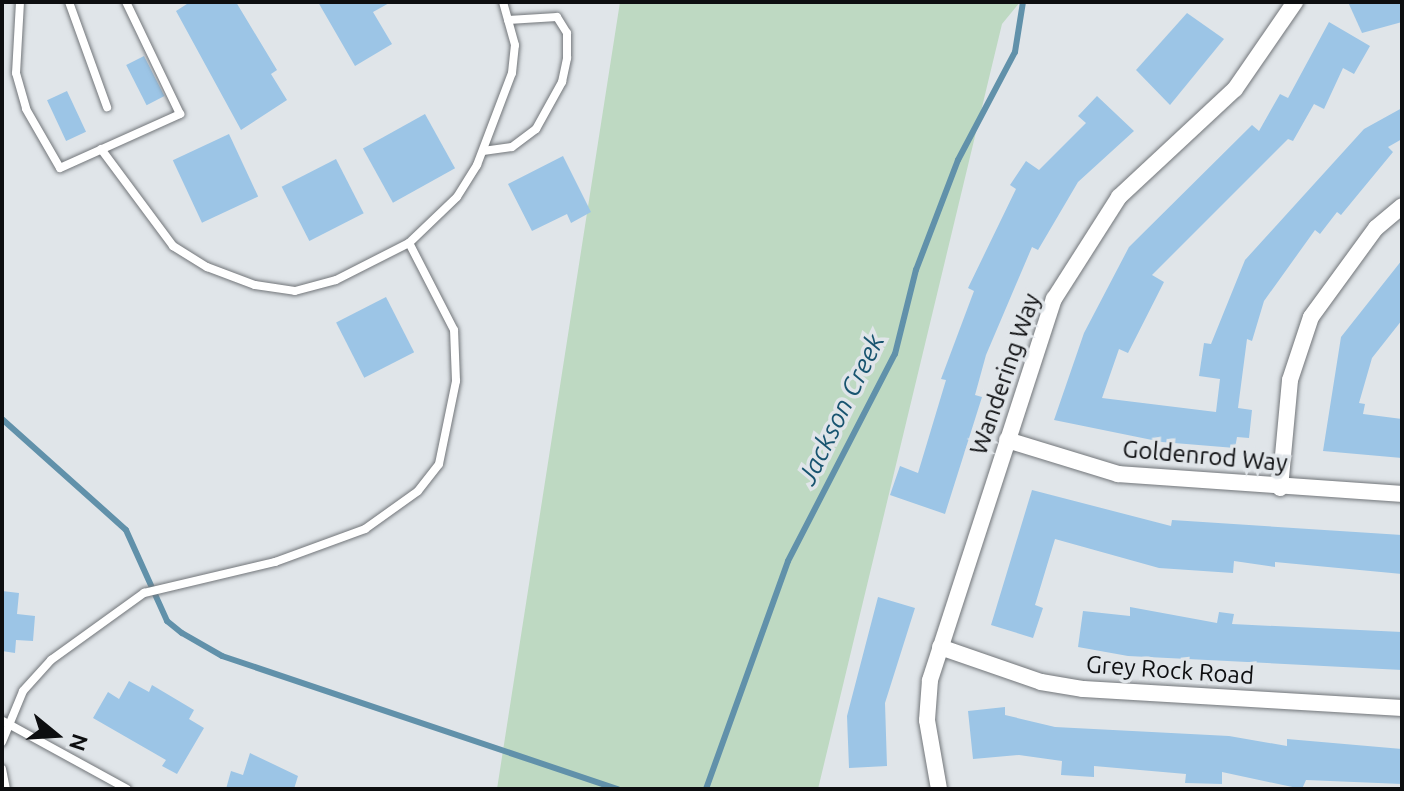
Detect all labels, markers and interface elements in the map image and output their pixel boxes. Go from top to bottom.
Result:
street label: Wandering Way [964,290,1046,458]
water label: Jackson Creek [791,329,891,489]
street label: Goldenrod Way [1121,434,1289,478]
street label: Grey Rock Road [1085,650,1255,690]
north arrow [16,695,96,775]
text: N [65,731,94,754]

